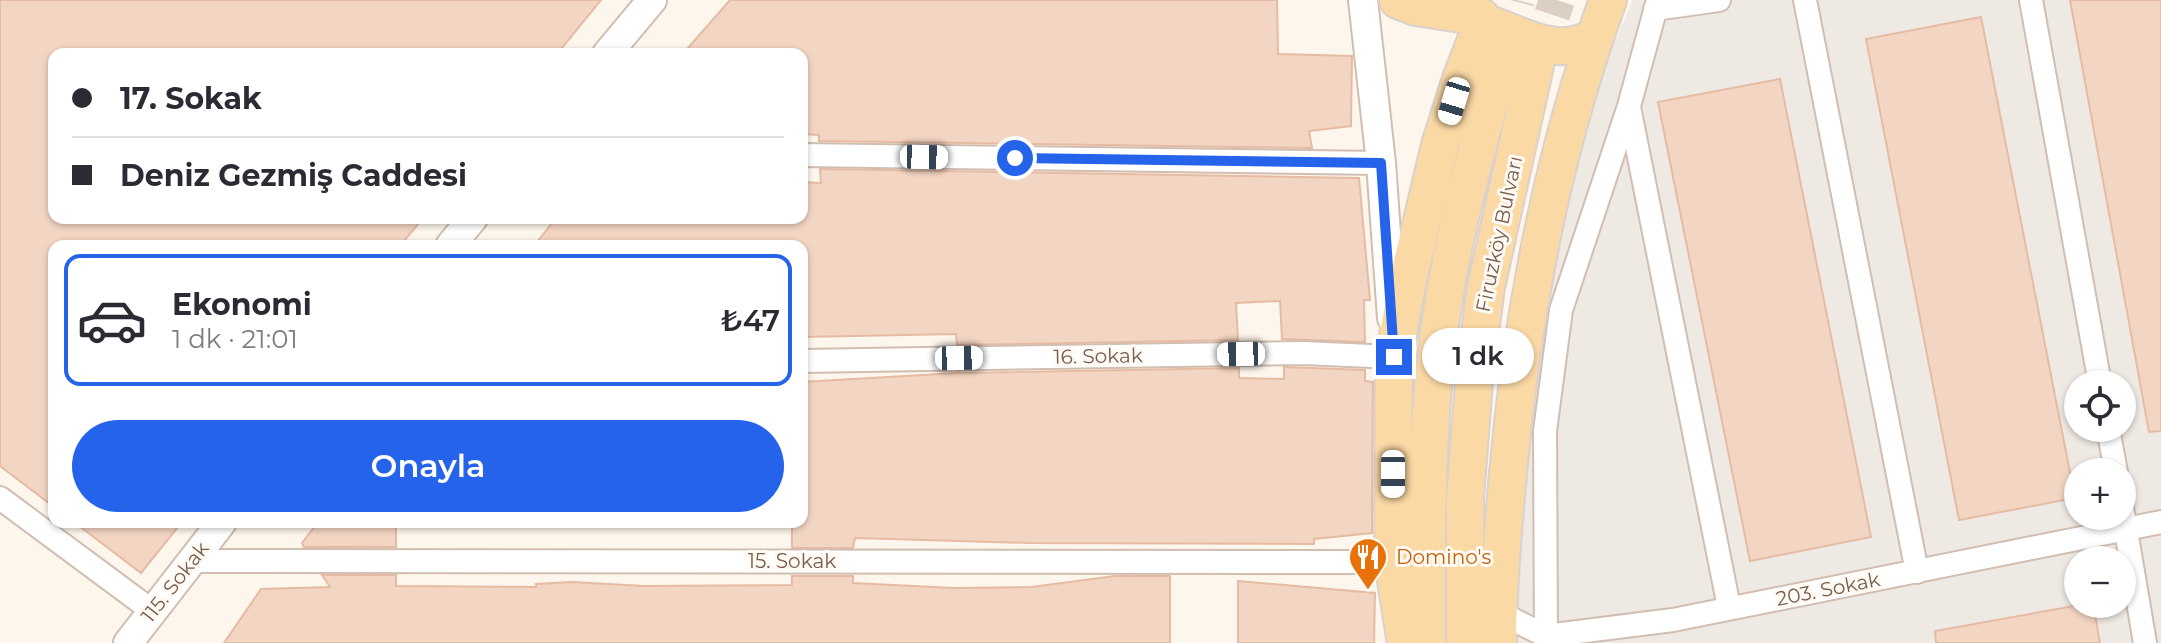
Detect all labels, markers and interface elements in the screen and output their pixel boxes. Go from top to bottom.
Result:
car [1436,75,1472,127]
text: 17. Sokak [120,80,262,117]
route start [997,140,1033,176]
car [900,145,948,169]
street label: Firuzköy Bulvarı [1471,154,1527,314]
text: Deniz Gezmiş Caddesi [120,157,467,194]
icon: car [76,284,148,356]
text: Ekonomi [172,286,312,323]
text: ₺47 [721,302,780,339]
text: 1 dk · 21:01 [172,323,298,355]
callout: 1 dk [1422,329,1534,385]
route end [1376,339,1412,375]
text: 1 dk [1452,340,1504,372]
car [1217,342,1265,366]
street label: 16. Sokak [1053,343,1143,369]
car [935,346,983,370]
map controls [2064,370,2136,618]
button: locate [2064,370,2136,442]
button: Onayla [72,420,784,512]
car [1381,450,1405,498]
button: + [2064,458,2136,530]
restaurant icon: Domino's [1347,536,1389,591]
street label: 115. Sokak [136,537,214,627]
place label: Domino's [1396,545,1491,569]
button: − [2064,546,2136,618]
street label: 15. Sokak [748,549,836,573]
street label: 203. Sokak [1774,567,1882,611]

